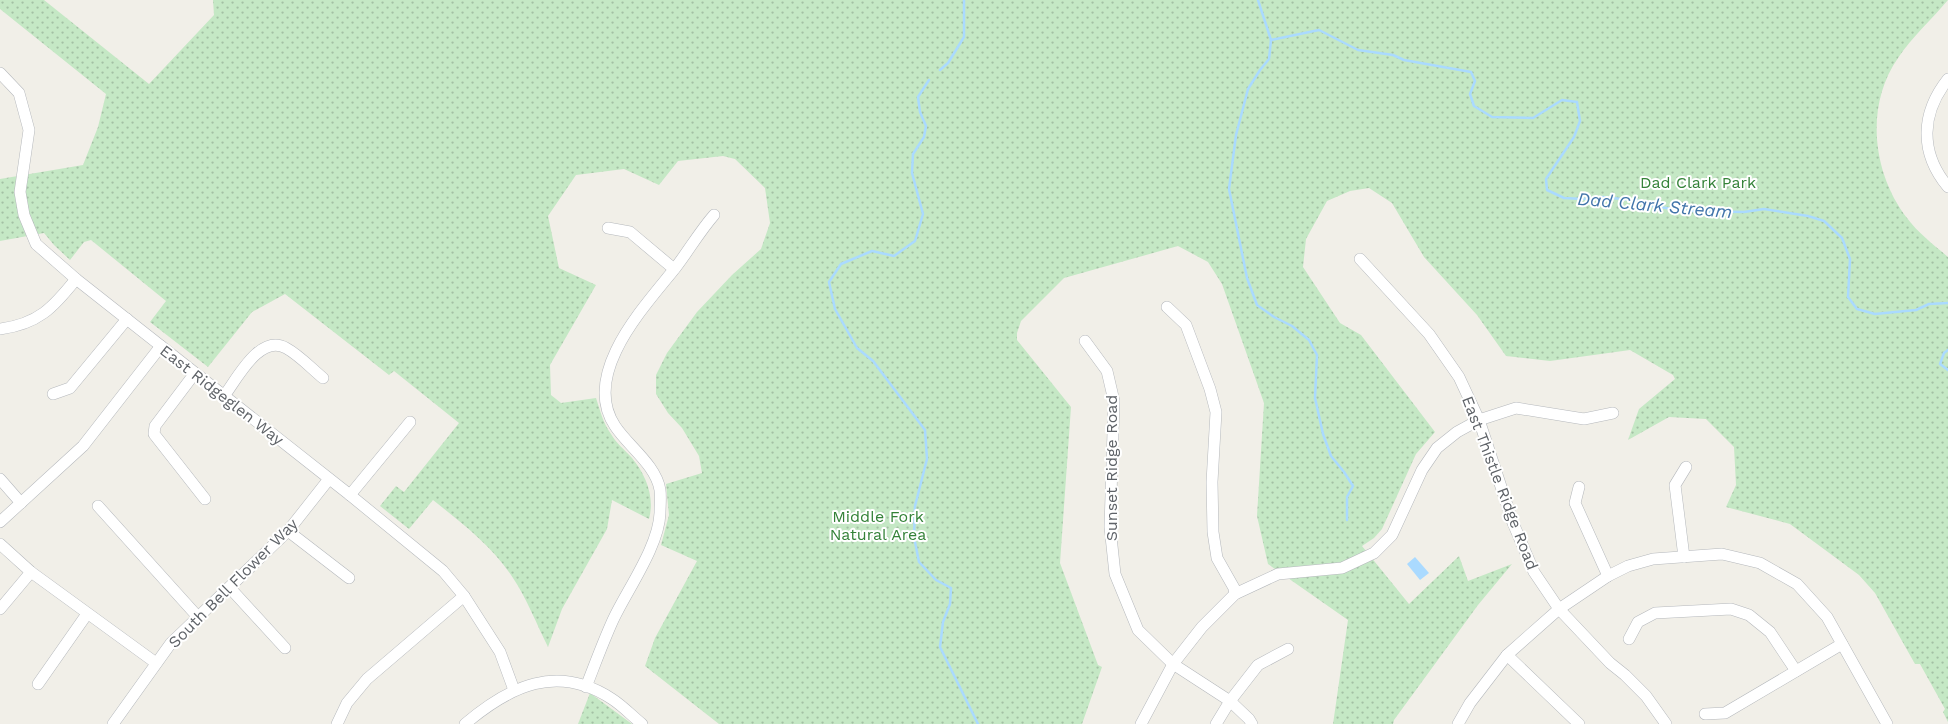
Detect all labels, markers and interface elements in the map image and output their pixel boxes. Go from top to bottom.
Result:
park label: Dad Clark Park [1640,173,1756,192]
water label: Dad Clark Stream [1577,188,1733,222]
street label: East Ridgeglen Way [156,341,288,450]
street label: East Thistle Ridge Road [1458,393,1542,573]
street label: Sunset Ridge Road [1102,395,1121,541]
park label: Middle Fork Natural Area [830,507,926,544]
street label: South Bell Flower Way [164,514,302,652]

